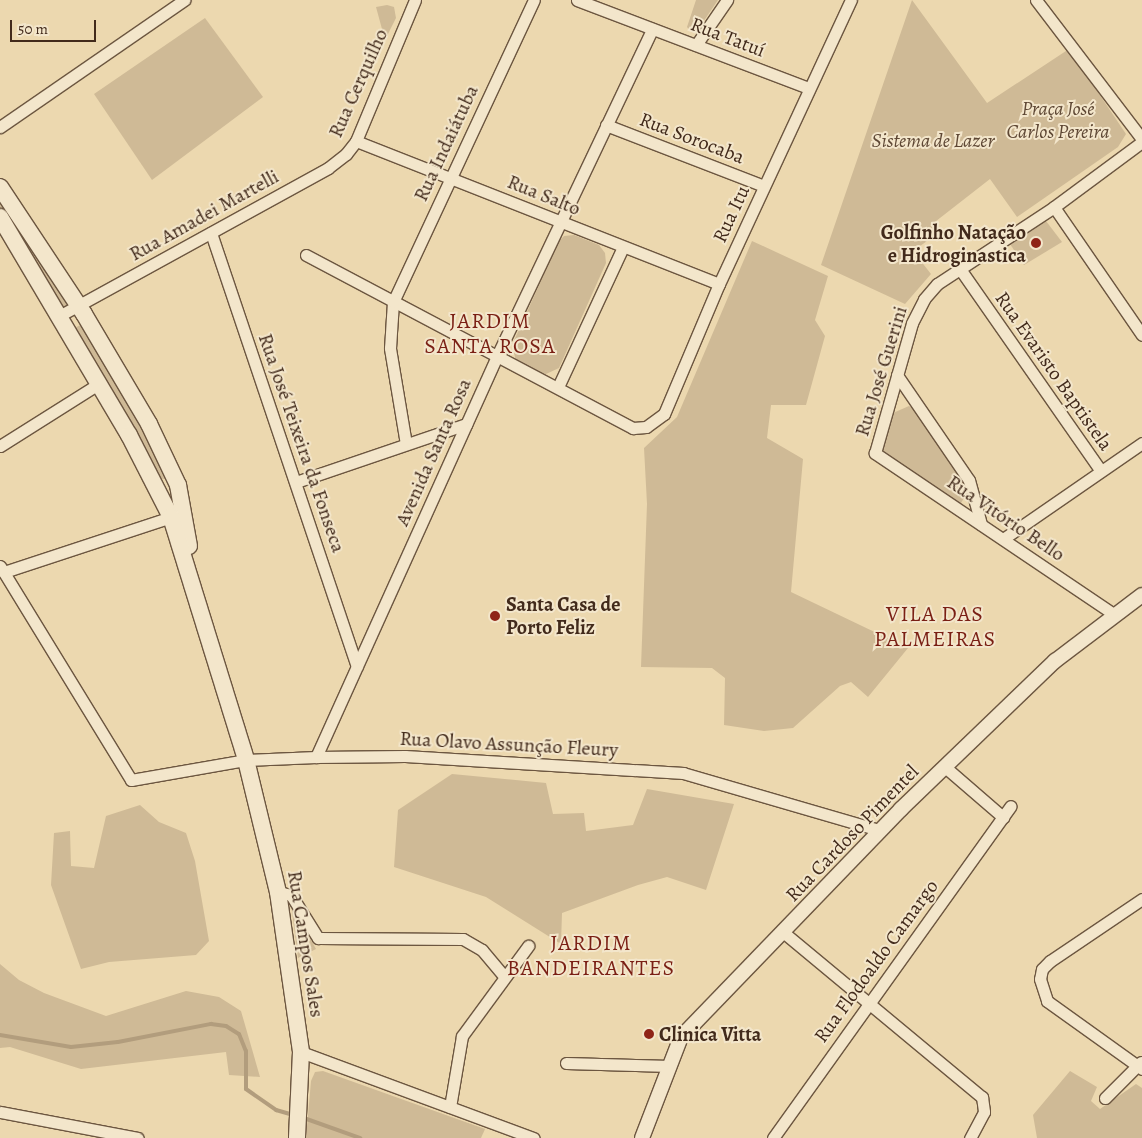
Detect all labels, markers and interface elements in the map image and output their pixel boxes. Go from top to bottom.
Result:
scale bar [12,10,99,42]
street label: Rua Tatuí [687,12,769,62]
text: 50 m [18,19,48,39]
street label: Rua Cerquilho [323,25,393,141]
street label: Rua Indaiátuba [409,81,483,205]
park label: Praça José Carlos Pereira [1006,96,1110,143]
street label: Rua Sorocaba [636,107,748,169]
park label: Sistema de Lazer [872,128,994,152]
street label: Rua Amadei Martelli [125,164,283,266]
street label: Rua Salto [504,170,584,220]
street label: Rua Itu [707,182,755,246]
place label: Golfinho Natação e Hidroginastica [881,220,1026,267]
marker: Golfinho Natação e Hidroginastica [1030,237,1042,249]
street label: Rua Evaristo Baptistela [990,287,1118,455]
street label: Rua José Guerini [850,303,912,439]
district label: JARDIM SANTA ROSA [423,308,557,360]
street label: Rua José Teixeira da Fonseca [253,330,351,556]
street label: Avenida Santa Rosa [390,375,476,529]
street label: Rua Vitório Bello [943,470,1069,566]
place label: Santa Casa de Porto Feliz [506,592,620,639]
district label: VILA DAS PALMEIRAS [873,601,997,652]
marker: Santa Casa de Porto Feliz [488,609,502,623]
street label: Rua Olavo Assunção Fleury [399,726,619,762]
street label: Rua Cardoso Pimentel [780,760,924,906]
street label: Rua Campos Sales [283,869,329,1019]
street label: Rua Flodoaldo Camargo [809,875,943,1047]
district label: JARDIM BANDEIRANTES [505,930,677,981]
place label: Clinica Vitta [659,1022,761,1046]
marker: Clinica Vitta [643,1028,655,1040]

